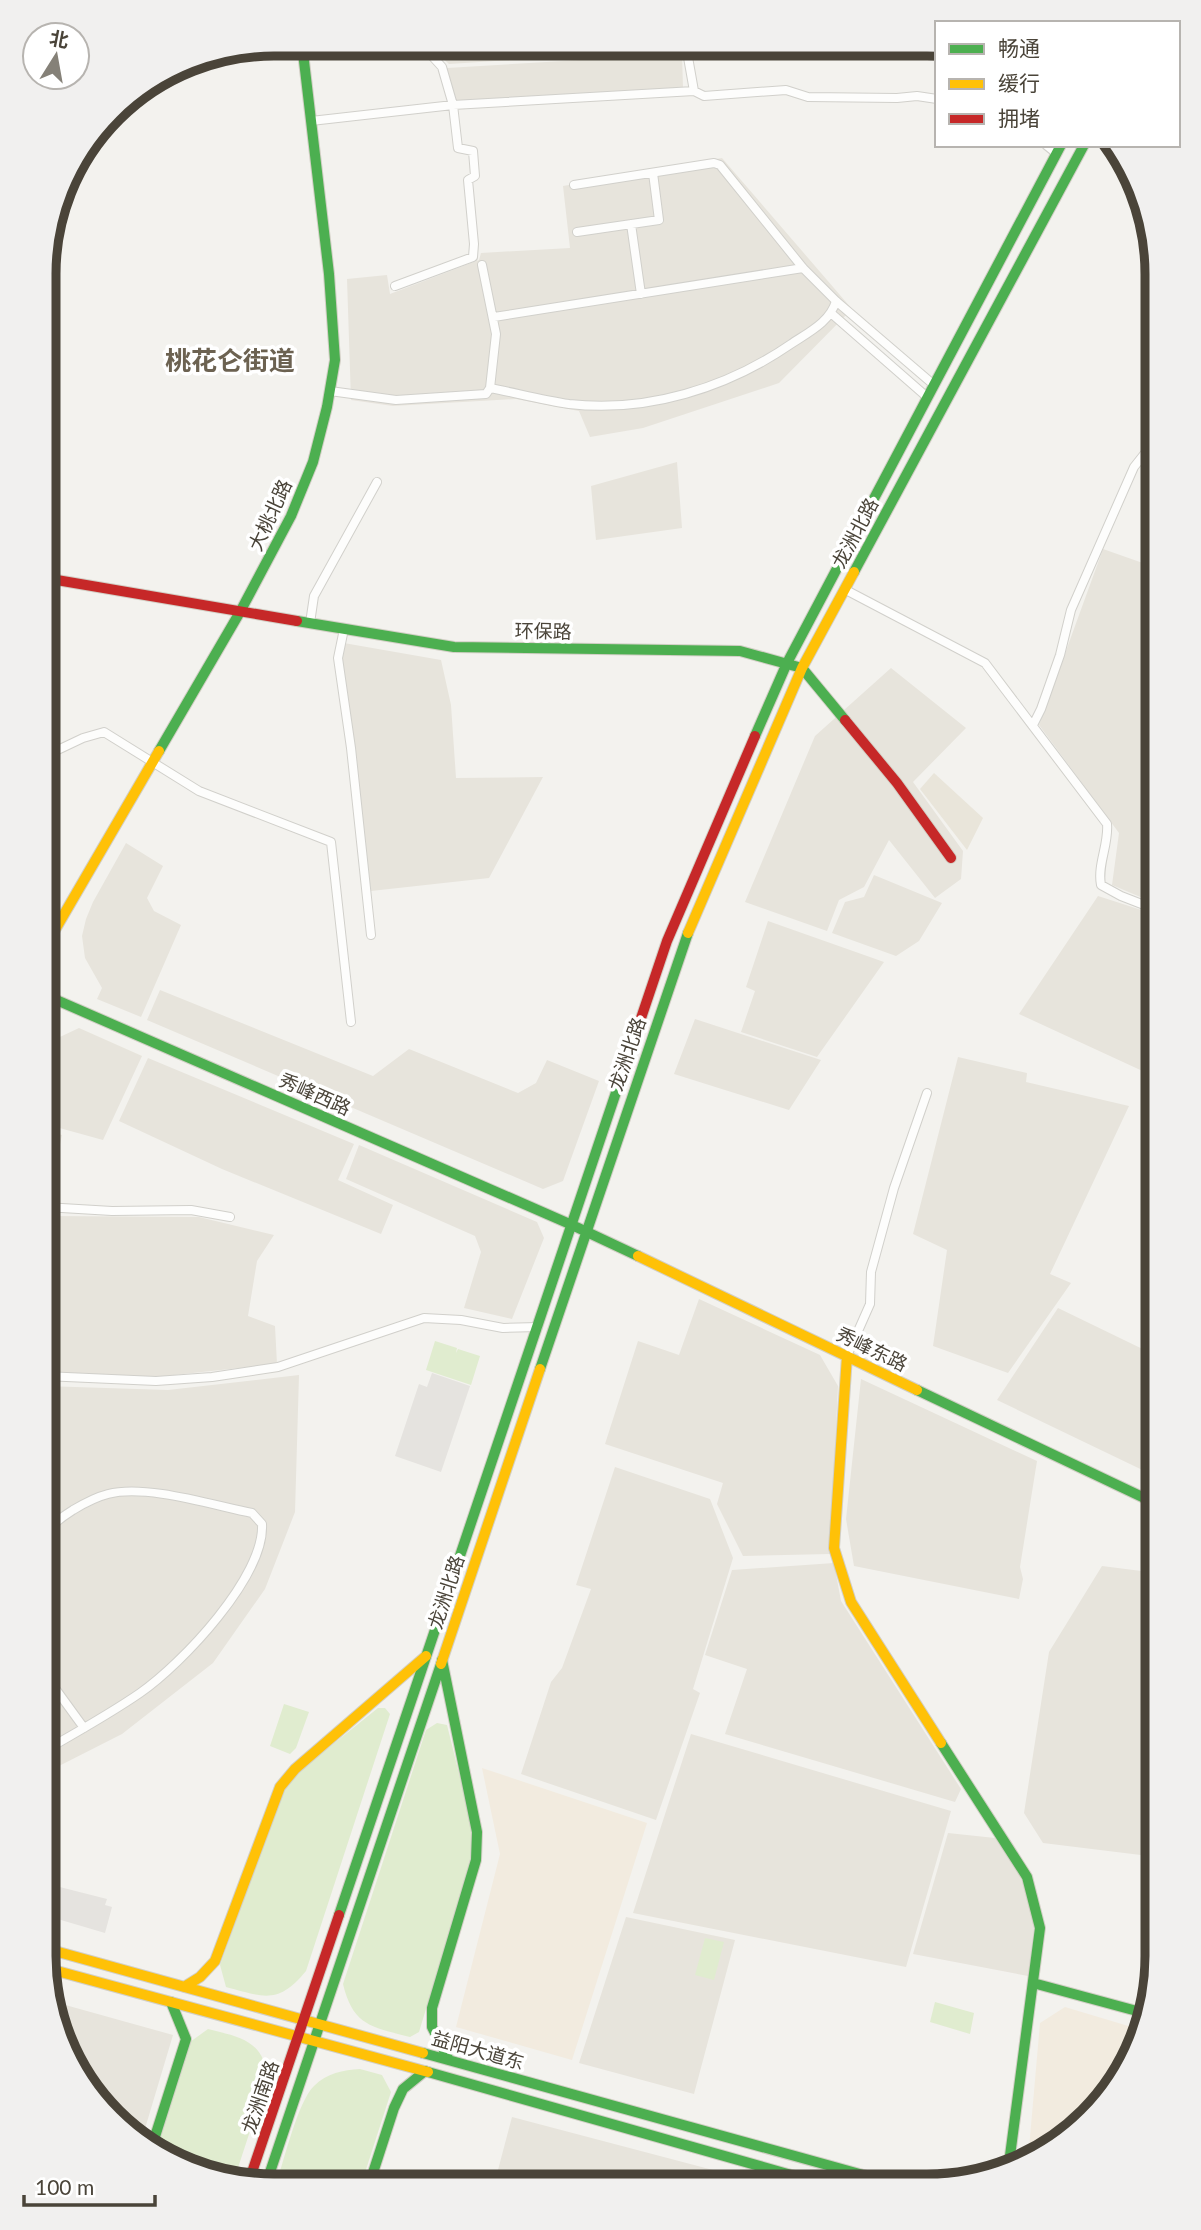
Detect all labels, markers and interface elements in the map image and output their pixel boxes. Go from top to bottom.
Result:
north arrow [21,21,91,91]
legend [935,21,1180,147]
text: 北 [48,26,71,52]
text: 畅通 [998,35,1040,60]
text: 缓行 [998,70,1040,95]
text: 拥堵 [998,105,1040,130]
district label: 桃花仑街道 [165,344,295,376]
street label: 大桃北路 [243,475,296,554]
street label: 龙洲北路 [827,494,883,572]
street label: 环保路 [514,619,572,642]
street label: 龙洲北路 [603,1014,650,1094]
street label: 秀峰西路 [276,1068,355,1120]
street label: 秀峰东路 [833,1322,911,1376]
street label: 龙洲北路 [423,1552,468,1632]
street label: 益阳大道东 [429,2025,527,2074]
street label: 龙洲南路 [236,2057,283,2137]
scale bar [24,2164,156,2208]
text: 100 m [35,2174,94,2199]

